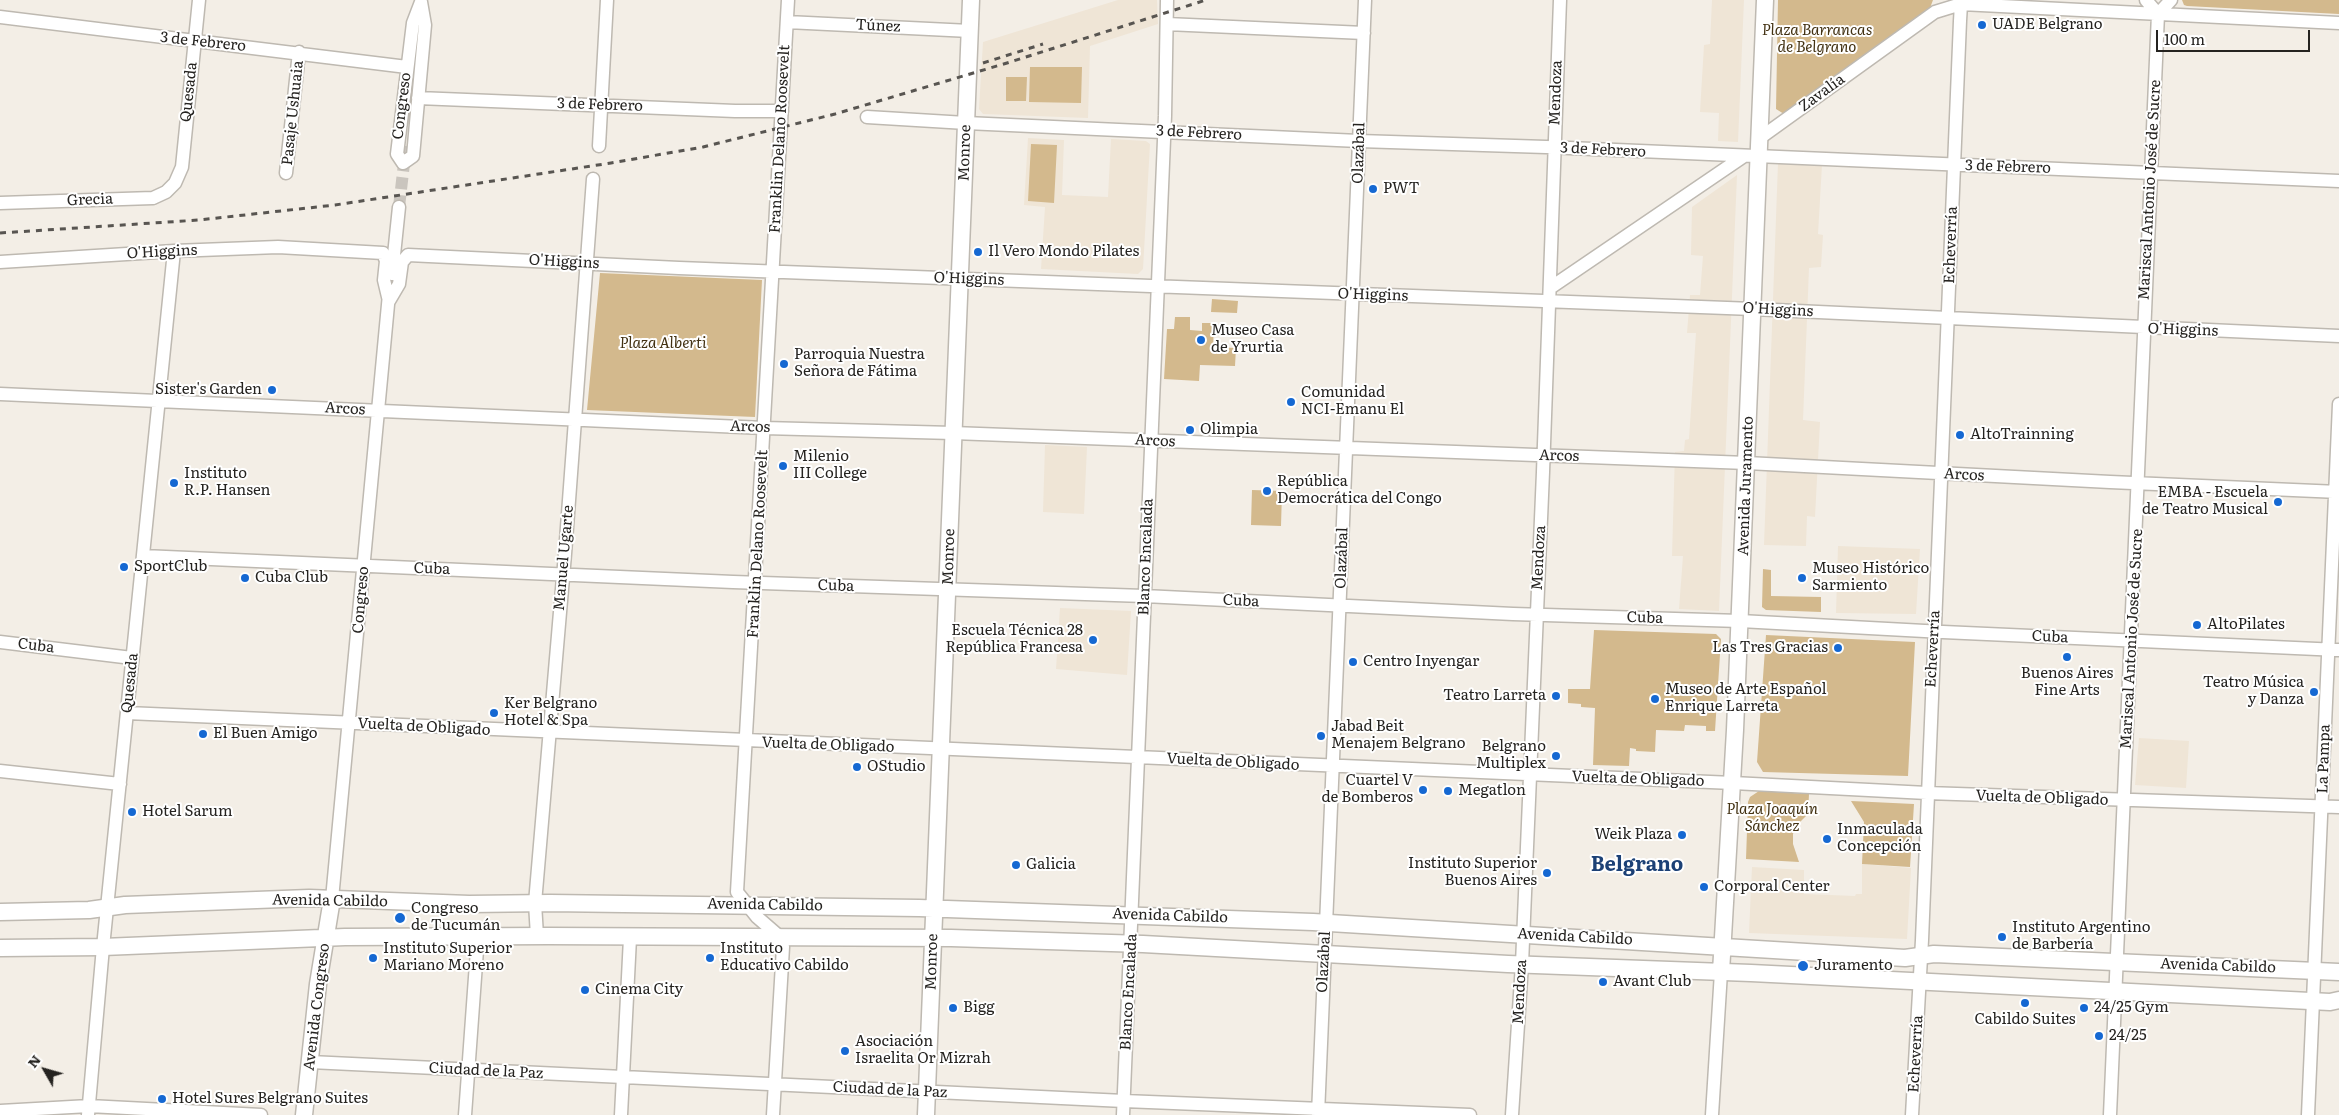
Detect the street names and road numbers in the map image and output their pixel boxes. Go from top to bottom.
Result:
street label: Túnez [855,16,901,36]
street label: 3 de Febrero [159,29,247,55]
street label: Franklin Delano Roosevelt [766,44,794,234]
street label: Pasaje Ushuaia [279,60,307,166]
street label: Mendoza [1546,60,1566,126]
street label: Quesada [177,61,201,123]
street label: Zavalía [1796,70,1848,116]
street label: Congreso [389,71,415,141]
street label: Mariscal Antonio José de Sucre [2135,79,2165,301]
street label: 3 de Febrero [557,95,643,115]
street label: 3 de Febrero [1156,122,1242,144]
street label: Olazábal [1349,122,1369,184]
street label: Monroe [955,124,975,182]
street label: 3 de Febrero [1560,139,1646,161]
street label: 3 de Febrero [1965,157,2051,177]
street label: Grecia [66,190,114,210]
street label: Echeverría [1941,206,1961,284]
street label: O'Higgins [126,241,198,263]
street label: O'Higgins [528,251,600,273]
street label: O'Higgins [933,269,1005,289]
street label: O'Higgins [1337,285,1409,305]
street label: O'Higgins [1742,299,1814,321]
street label: O'Higgins [2147,320,2219,340]
street label: Arcos [324,399,366,419]
street label: Avenida Juramento [1735,416,1757,556]
street label: Arcos [729,417,771,437]
street label: Arcos [1134,431,1176,451]
street label: Arcos [1538,446,1580,466]
street label: Franklin Delano Roosevelt [744,449,772,639]
street label: Arcos [1943,465,1985,485]
street label: Blanco Encalada [1135,498,1157,616]
street label: Manuel Ugarte [550,504,578,612]
street label: Mendoza [1528,525,1550,591]
street label: Olazábal [1332,527,1352,589]
street label: Monroe [939,528,959,586]
street label: Mariscal Antonio José de Sucre [2117,528,2147,750]
street label: Cuba [413,559,451,579]
street label: Congreso [349,566,373,634]
street label: Cuba [817,576,855,596]
street label: Cuba [1222,591,1260,611]
street label: Cuba [1626,608,1664,628]
street label: Echeverría [1922,610,1944,688]
street label: Cuba [2031,627,2069,647]
street label: Cuba [17,635,55,657]
street label: Quesada [118,652,142,714]
street label: Vuelta de Obligado [357,715,491,739]
street label: La Pampa [2314,724,2334,794]
street label: Vuelta de Obligado [761,734,895,756]
street label: Vuelta de Obligado [1166,750,1300,774]
street label: Vuelta de Obligado [1571,768,1705,790]
street label: Vuelta de Obligado [1975,787,2109,809]
street label: Avenida Cabildo [272,891,388,911]
street label: Avenida Cabildo [707,895,823,915]
street label: Avenida Cabildo [1112,905,1228,927]
street label: Avenida Cabildo [1517,925,1633,949]
street label: Olazábal [1313,931,1335,993]
street label: Monroe [922,933,942,991]
street label: Blanco Encalada [1117,933,1141,1051]
street label: Avenida Congreso [300,942,334,1072]
street label: Avenida Cabildo [2160,955,2276,977]
street label: Mendoza [1509,959,1531,1025]
street label: Echeverría [1905,1015,1927,1093]
street label: Ciudad de la Paz [428,1059,544,1083]
street label: Ciudad de la Paz [832,1078,948,1102]

